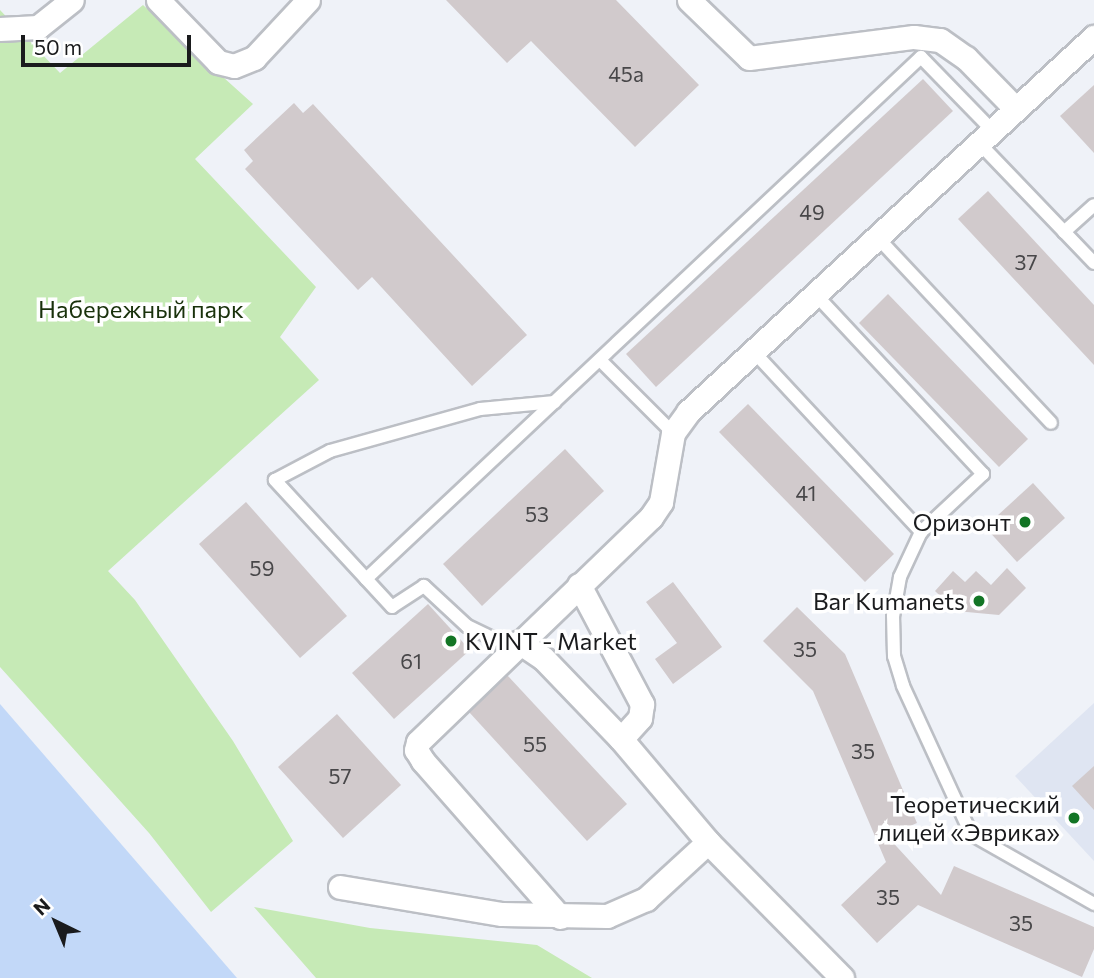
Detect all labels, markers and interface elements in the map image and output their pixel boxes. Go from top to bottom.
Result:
scale bar [24,21,194,65]
text: 50 m [34,34,82,59]
house number: 45а [608,61,644,87]
house number: 49 [799,199,825,225]
house number: 37 [1015,249,1037,275]
park label: Набережный парк [38,295,244,323]
house number: 41 [796,480,816,506]
house number: 53 [525,501,549,527]
place label: Оризонт [913,508,1011,536]
marker: Оризонт [1017,514,1033,530]
house number: 59 [250,555,274,581]
place label: Bar Kumanets [813,587,965,615]
marker: Bar Kumanets [971,593,987,609]
place label: KVINT - Market [465,627,637,655]
marker: KVINT - Market [443,633,459,649]
house number: 35 [793,636,817,662]
house number: 61 [400,648,422,674]
house number: 55 [523,731,547,757]
house number: 35 [851,738,875,764]
house number: 57 [328,763,352,789]
place label: Теоретический лицей «Эврика» [878,790,1060,846]
marker: Теоретический лицей «Эврика» [1066,810,1082,826]
house number: 35 [876,884,900,910]
north arrow [21,887,91,957]
text: N [28,893,54,920]
house number: 35 [1009,910,1033,936]

